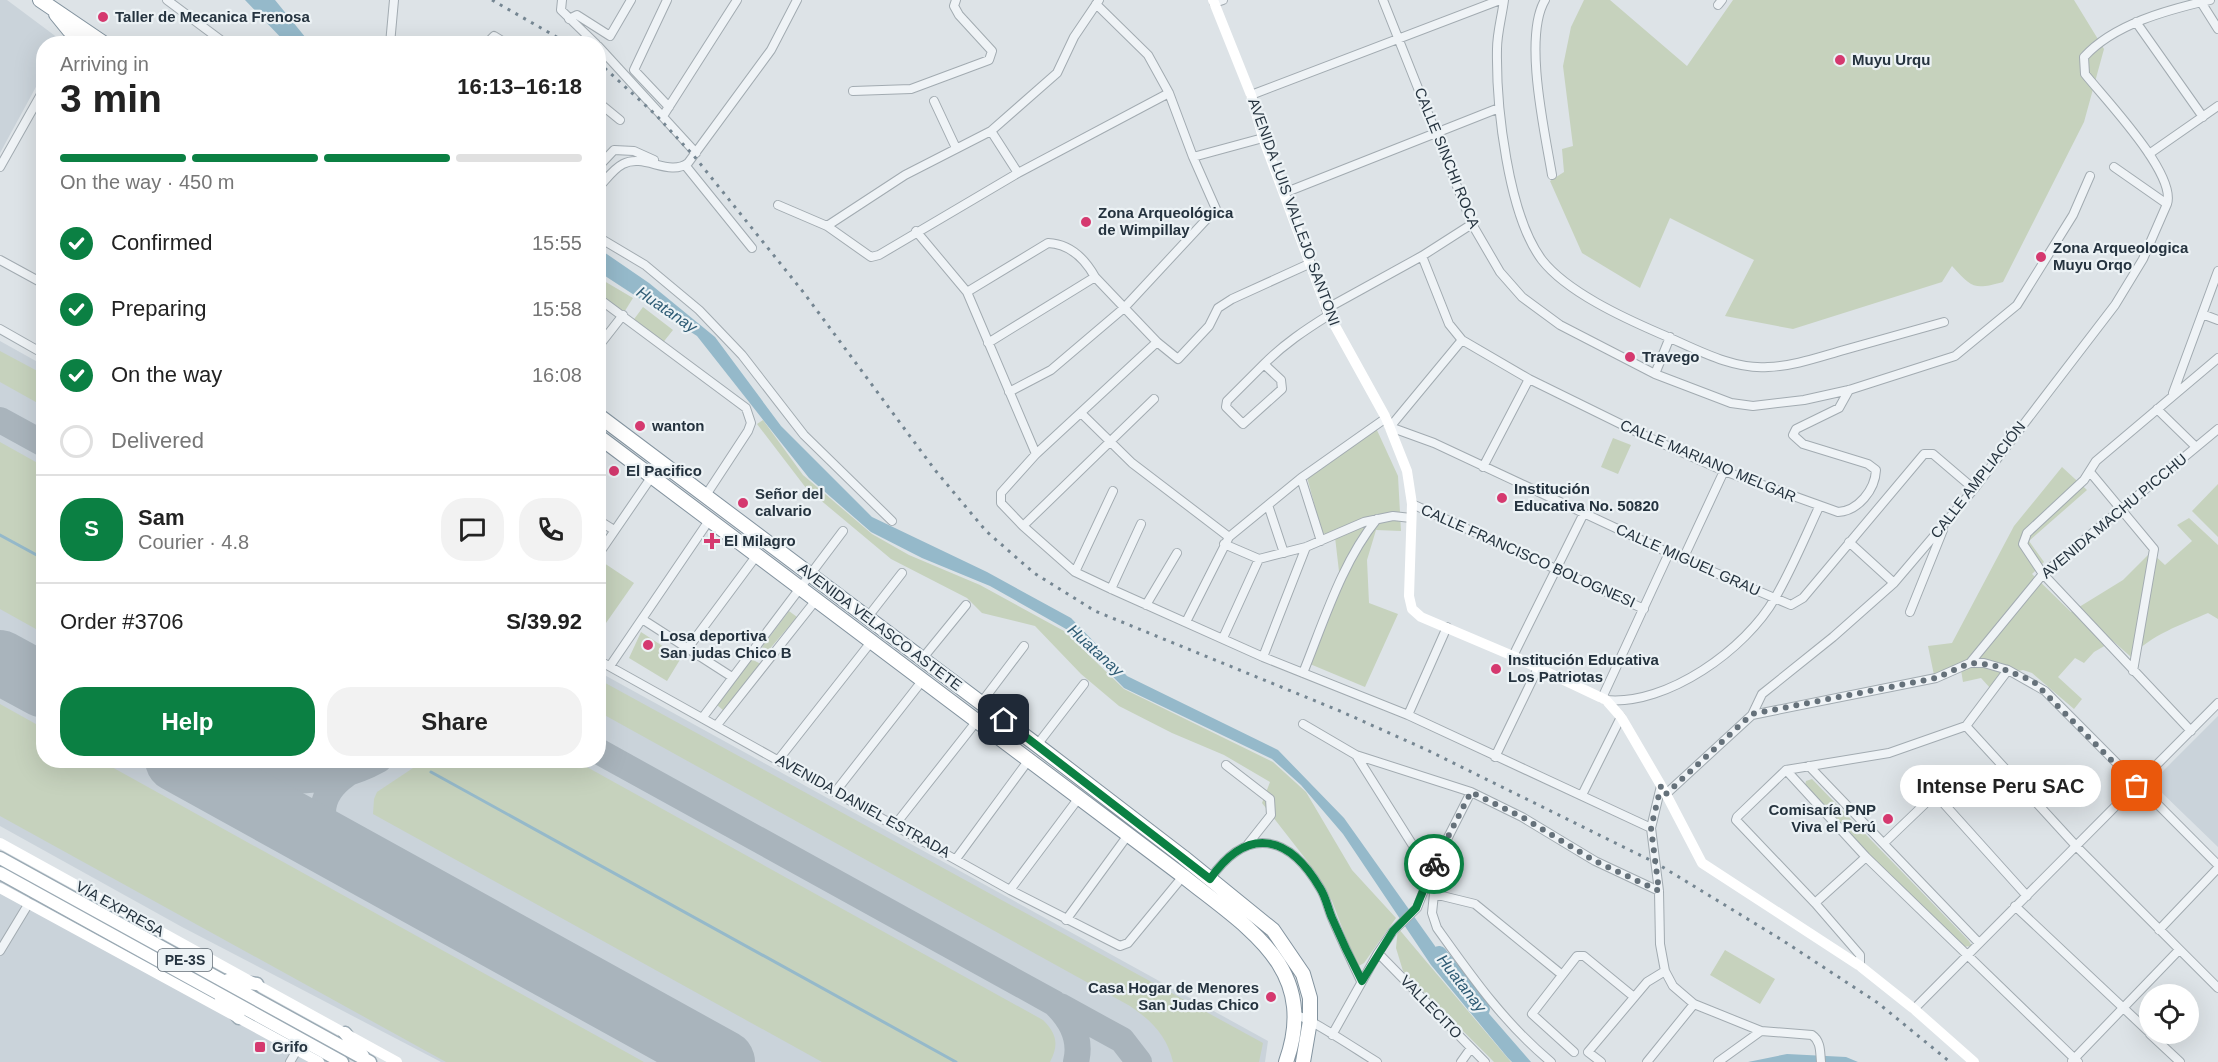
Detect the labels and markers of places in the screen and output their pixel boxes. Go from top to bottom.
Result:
place label: Taller de Mecanica Frenosa [115,8,310,25]
marker: Taller de Mecanica Frenosa [96,10,110,24]
place label: Muyu Urqu [1852,51,1930,68]
marker: Muyu Urqu [1833,53,1847,67]
place label: Zona Arqueológica de Wimpillay [1098,204,1234,238]
marker: Zona Arqueológica de Wimpillay [1079,215,1093,229]
place label: Zona Arqueologica Muyu Orqo [2053,239,2189,273]
marker: Zona Arqueologica Muyu Orqo [2034,250,2048,264]
place label: Travego [1642,348,1700,365]
marker: Travego [1623,350,1637,364]
place label: wanton [651,417,705,434]
marker: wanton [633,419,647,433]
place label: El Pacifico [626,462,702,479]
marker: El Pacifico [607,464,621,478]
place label: Institución Educativa No. 50820 [1514,480,1659,514]
place label: Señor del calvario [755,485,823,519]
marker: Institución Educativa No. 50820 [1495,491,1509,505]
marker: Señor del calvario [736,496,750,510]
place label: El Milagro [724,532,796,549]
marker: El Milagro [705,534,719,548]
place label: Losa deportiva San judas Chico B [660,627,792,661]
marker: Losa deportiva San judas Chico B [641,638,655,652]
place label: Institución Educativa Los Patriotas [1508,651,1660,685]
marker: Institución Educativa Los Patriotas [1489,662,1503,676]
pin [978,694,1029,745]
pin [2111,760,2162,811]
callout: Intense Peru SAC [1900,765,2101,807]
place label: Comisaría PNP Viva el Perú [1768,801,1876,835]
marker: Comisaría PNP Viva el Perú [1881,812,1895,826]
place label: Casa Hogar de Menores San Judas Chico [1088,979,1259,1013]
marker: Casa Hogar de Menores San Judas Chico [1264,990,1278,1004]
place label: Grifo [272,1038,308,1055]
marker: Grifo [253,1040,267,1054]

